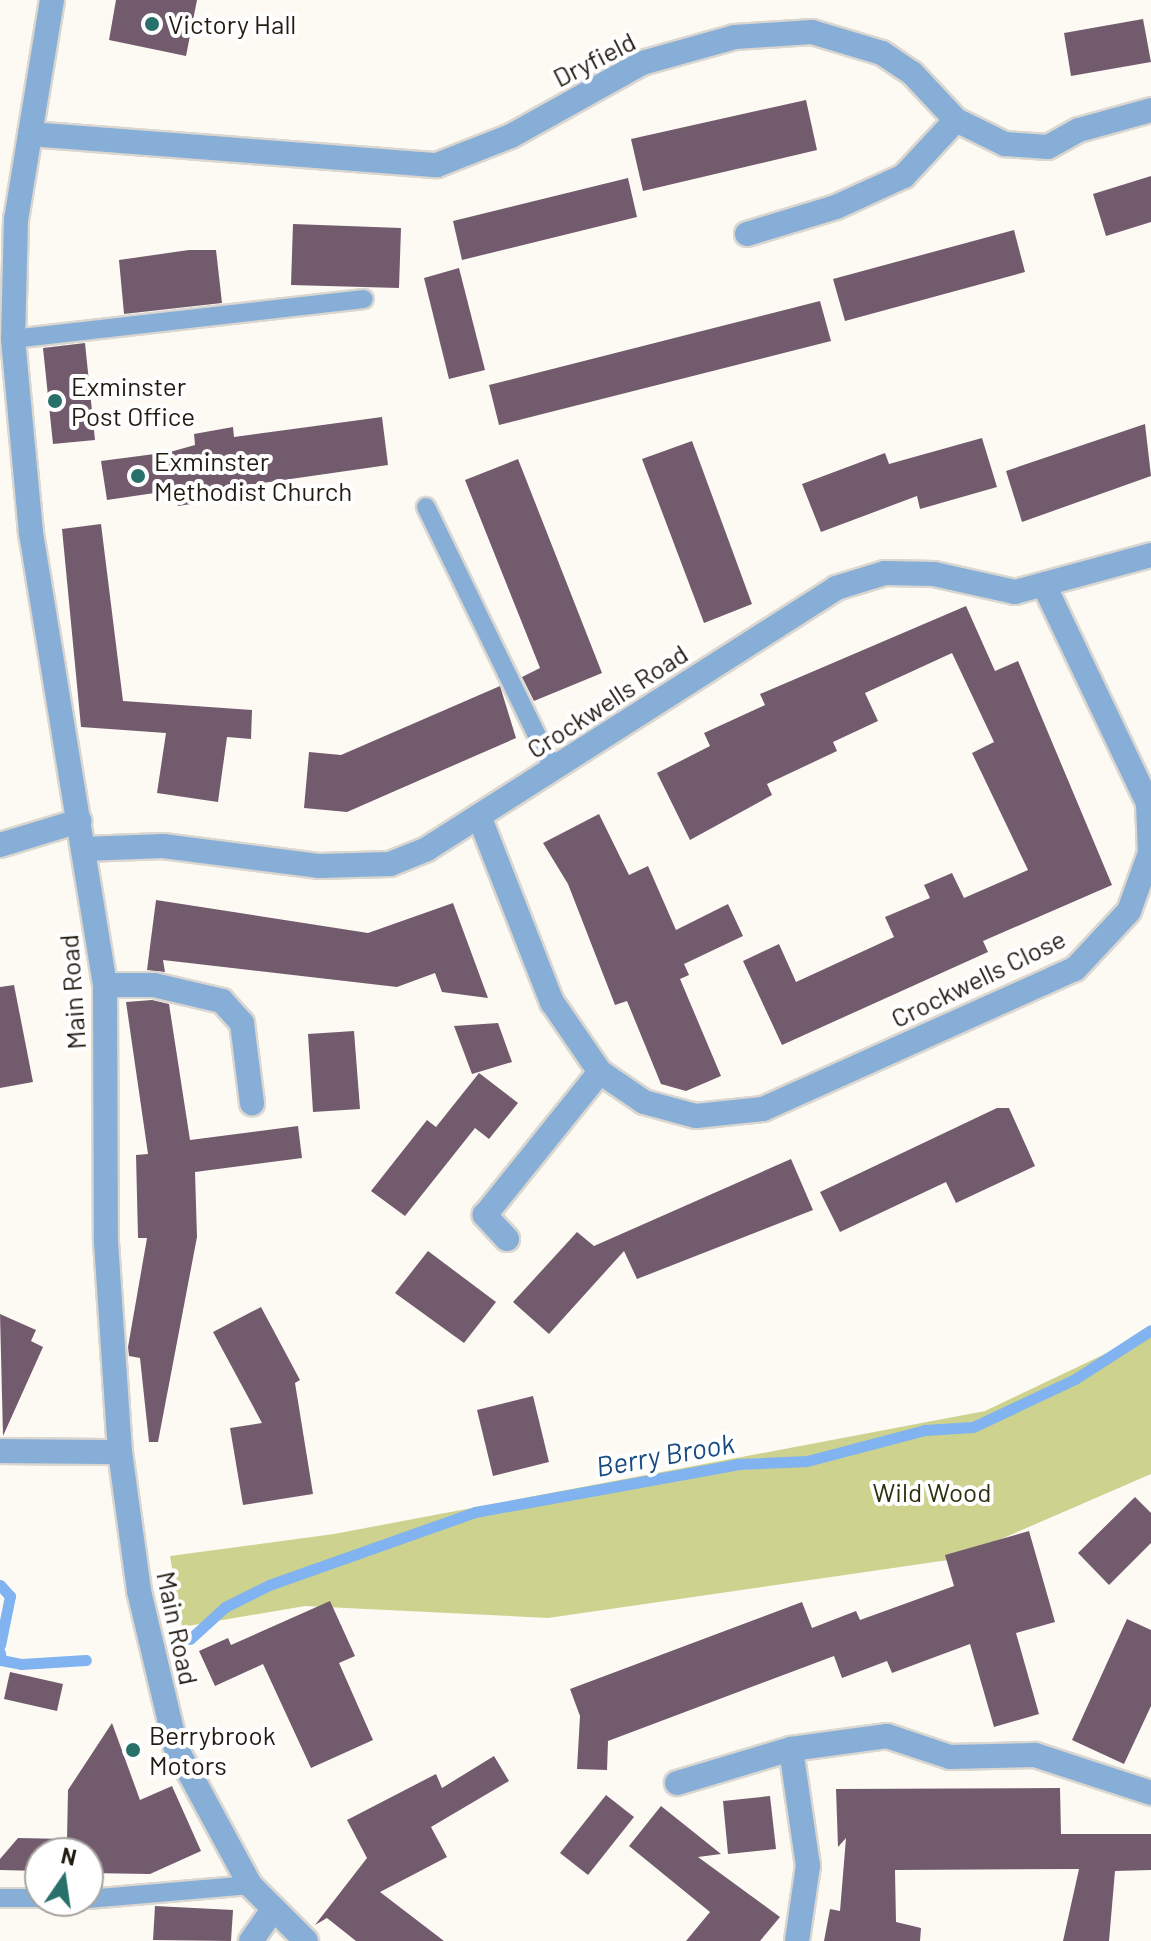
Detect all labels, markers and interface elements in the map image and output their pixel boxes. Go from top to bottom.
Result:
place label: Victory Hall [168,8,296,40]
marker: Victory Hall [143,15,161,33]
street label: Dryfield [548,25,640,93]
place label: Exminster Post Office [71,370,195,432]
marker: Exminster Post Office [46,392,64,410]
place label: Exminster Methodist Church [154,445,352,506]
marker: Exminster Methodist Church [129,467,147,485]
street label: Crockwells Road [521,637,693,765]
street label: Crockwells Close [886,922,1070,1034]
street label: Main Road [52,933,92,1051]
water label: Berry Brook [593,1425,737,1483]
park label: Wild Wood [873,1476,991,1508]
street label: Main Road [151,1568,205,1688]
place label: Berrybrook Motors [149,1719,276,1780]
marker: Berrybrook Motors [124,1741,142,1759]
north arrow [24,1837,104,1917]
text: N [59,1841,79,1870]

